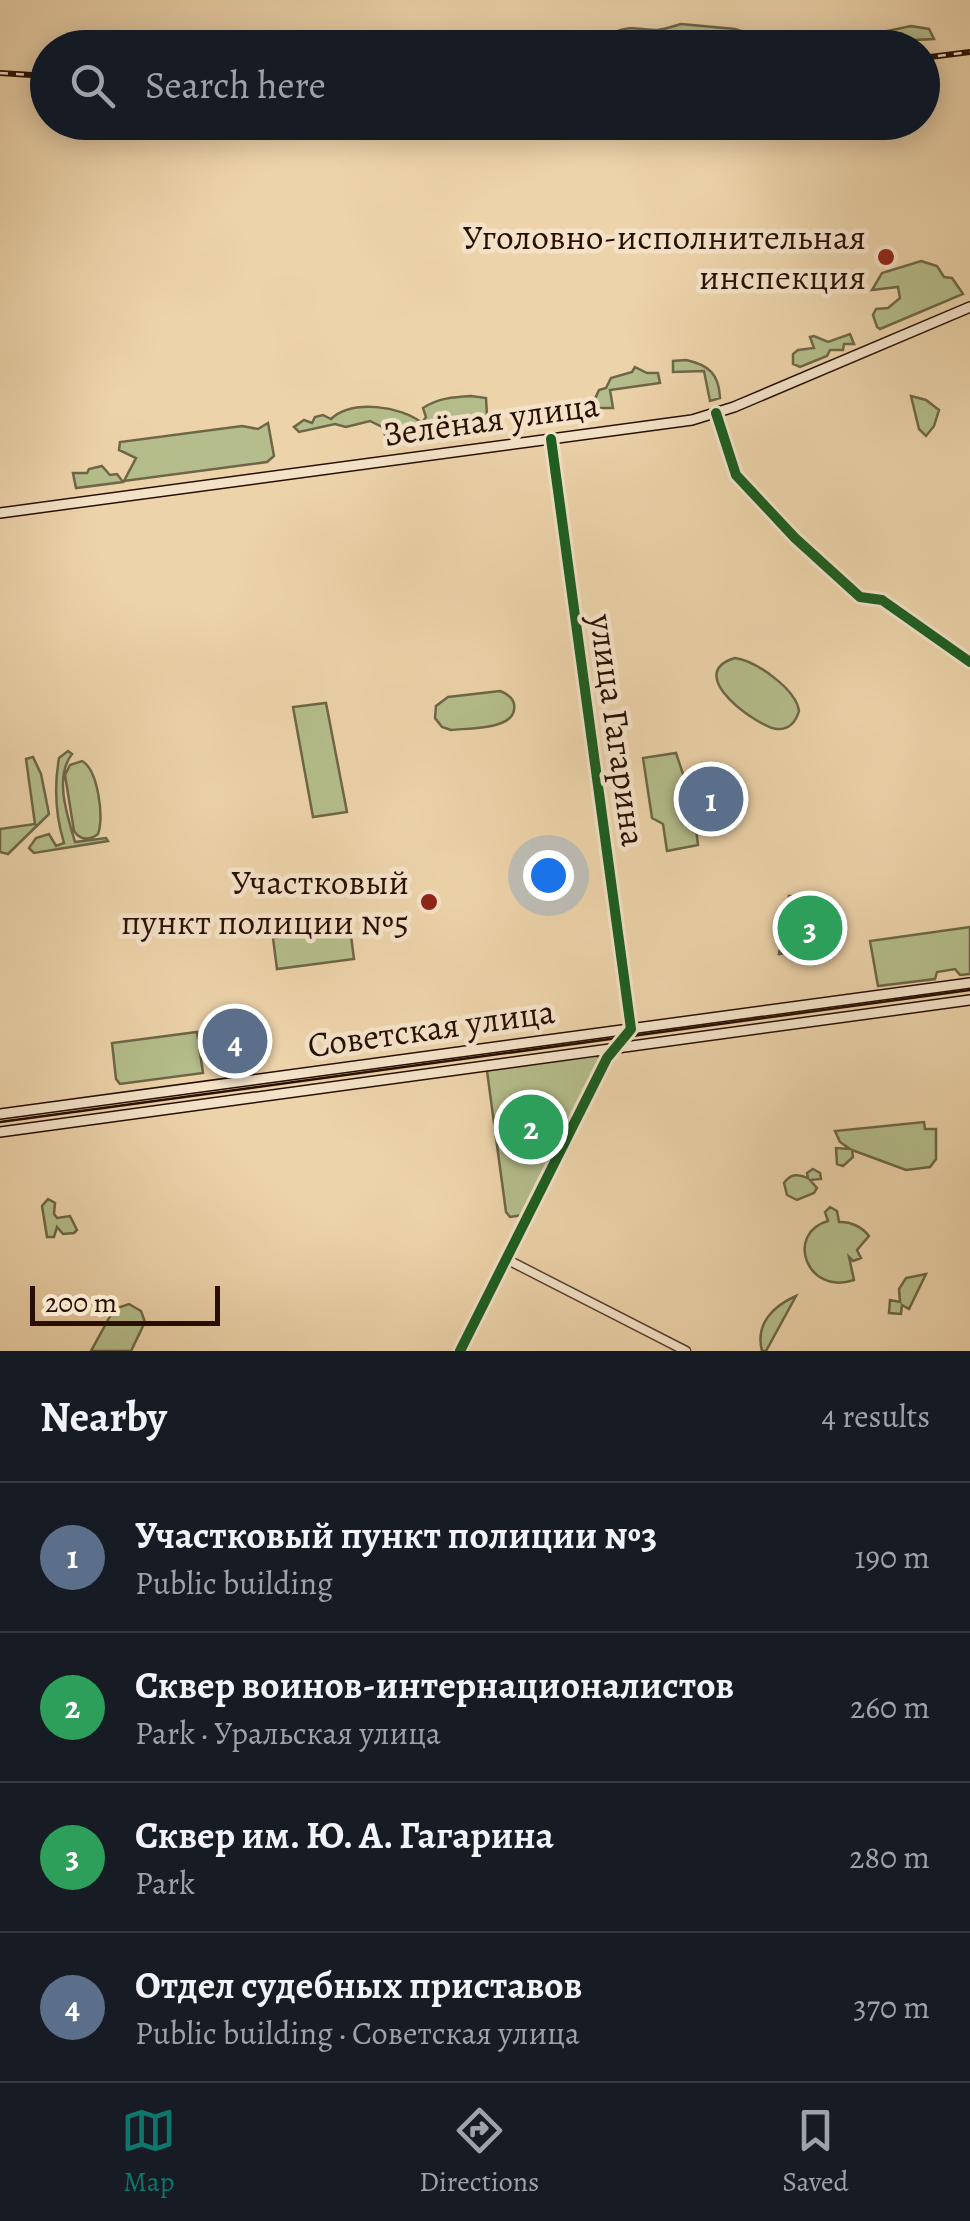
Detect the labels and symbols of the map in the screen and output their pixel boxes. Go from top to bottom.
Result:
place label: Уголовно-исполнительная инспекция [463,213,866,301]
marker: Уголовно-исполнительная инспекция [875,246,897,268]
street label: Зелёная улица [380,380,602,458]
street label: улица Гагарина [578,610,658,849]
pin: 1 [678,762,744,836]
your location [523,850,574,901]
place label: Участковый пункт полиции №5 [121,858,409,946]
pin: 3 [778,890,842,966]
marker: Участковый пункт полиции №5 [418,891,440,913]
street label: Советская улица [304,987,558,1069]
pin: 4 [202,1004,268,1078]
pin: 2 [498,1090,564,1164]
scale bar [30,1281,220,1326]

